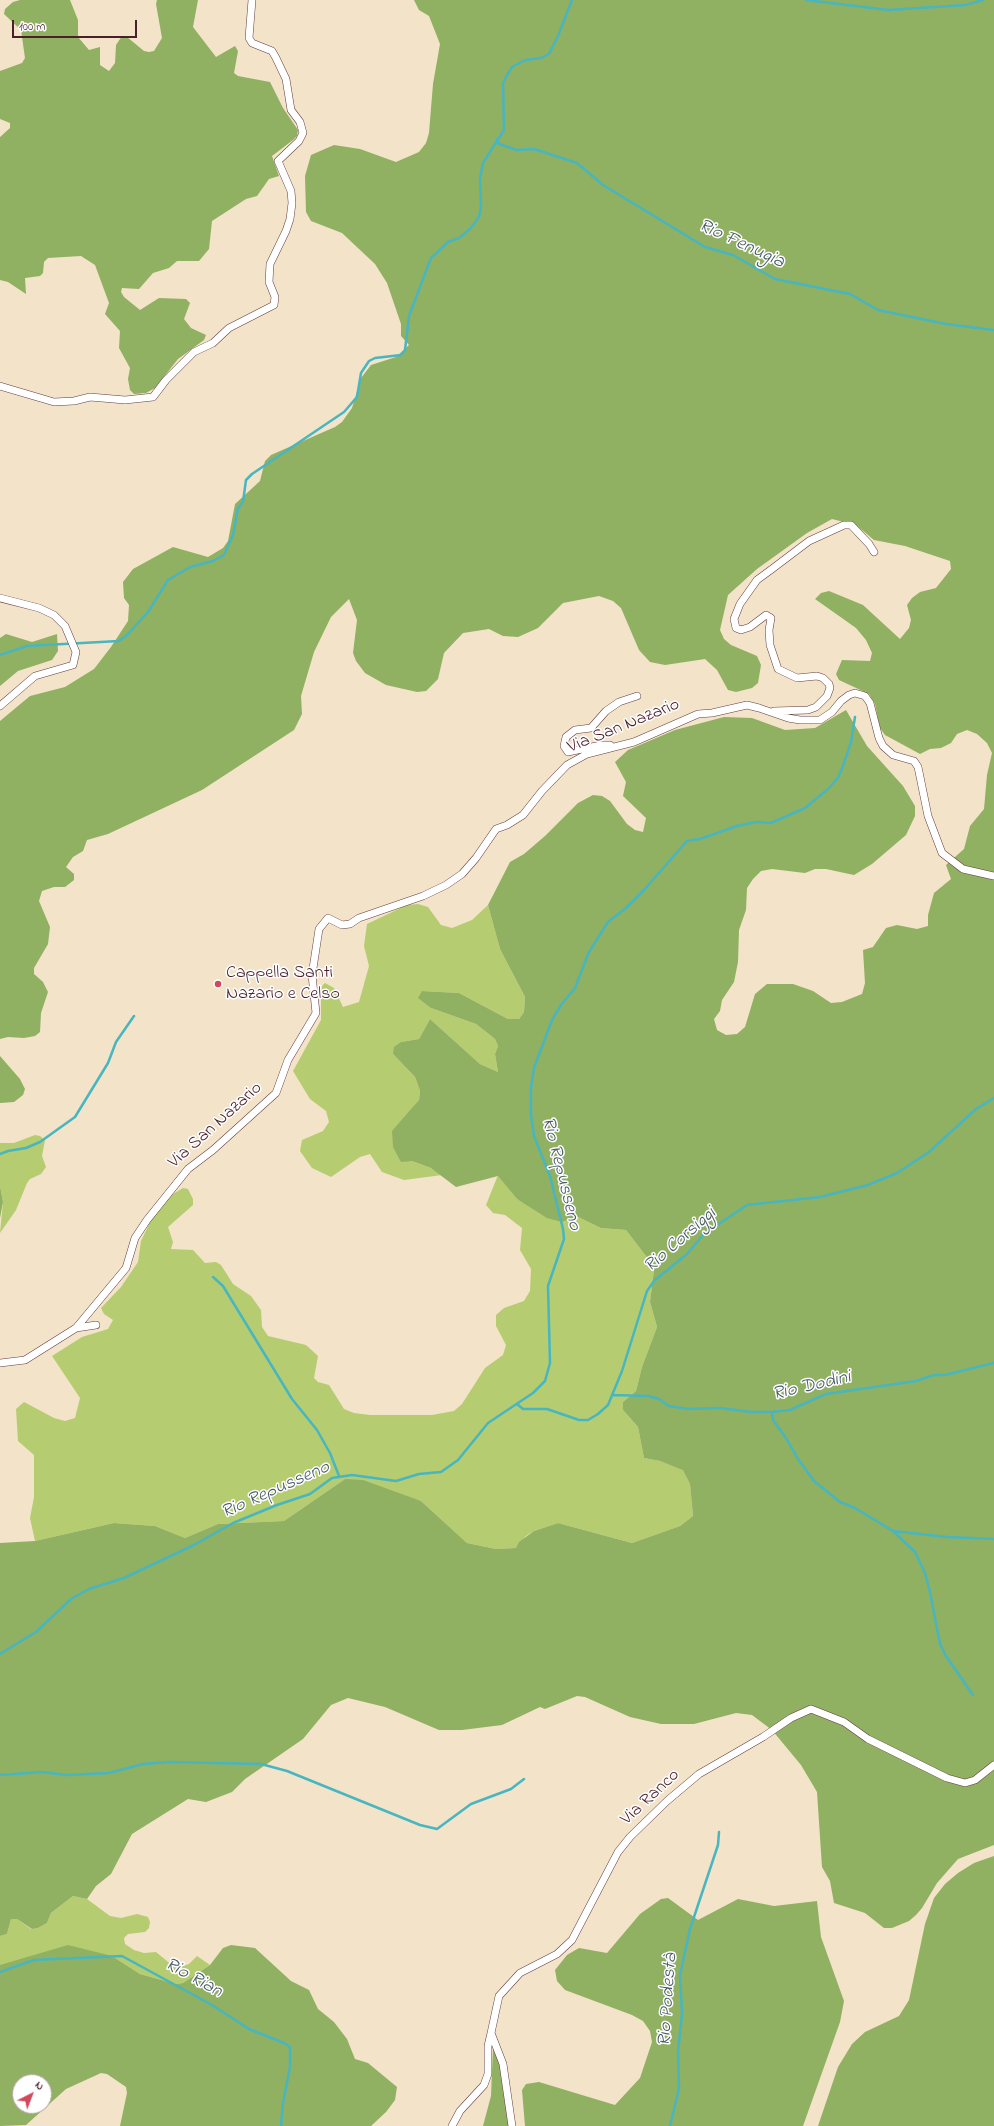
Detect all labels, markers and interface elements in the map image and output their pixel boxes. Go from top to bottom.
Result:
scale bar [14,12,139,38]
text: 100 m [19,18,46,36]
water label: Rio Fenugia [695,215,787,275]
street label: Via San Nazario [565,695,683,759]
place label: Cappella Santi Nazario e Celso [226,963,340,1006]
marker: Cappella Santi Nazario e Celso [213,979,223,989]
street label: Via San Nazario [165,1078,267,1174]
water label: Rio Repusseno [535,1115,585,1233]
water label: Rio Corsiggi [640,1203,722,1279]
water label: Rio Dodini [771,1367,853,1407]
water label: Rio Repusseno [218,1457,334,1525]
street label: Via Ranco [617,1765,685,1831]
water label: Rio Podestà [654,1953,684,2047]
water label: Rio Rian [160,1954,226,2004]
north arrow [12,2074,52,2114]
text: N [31,2077,47,2094]

